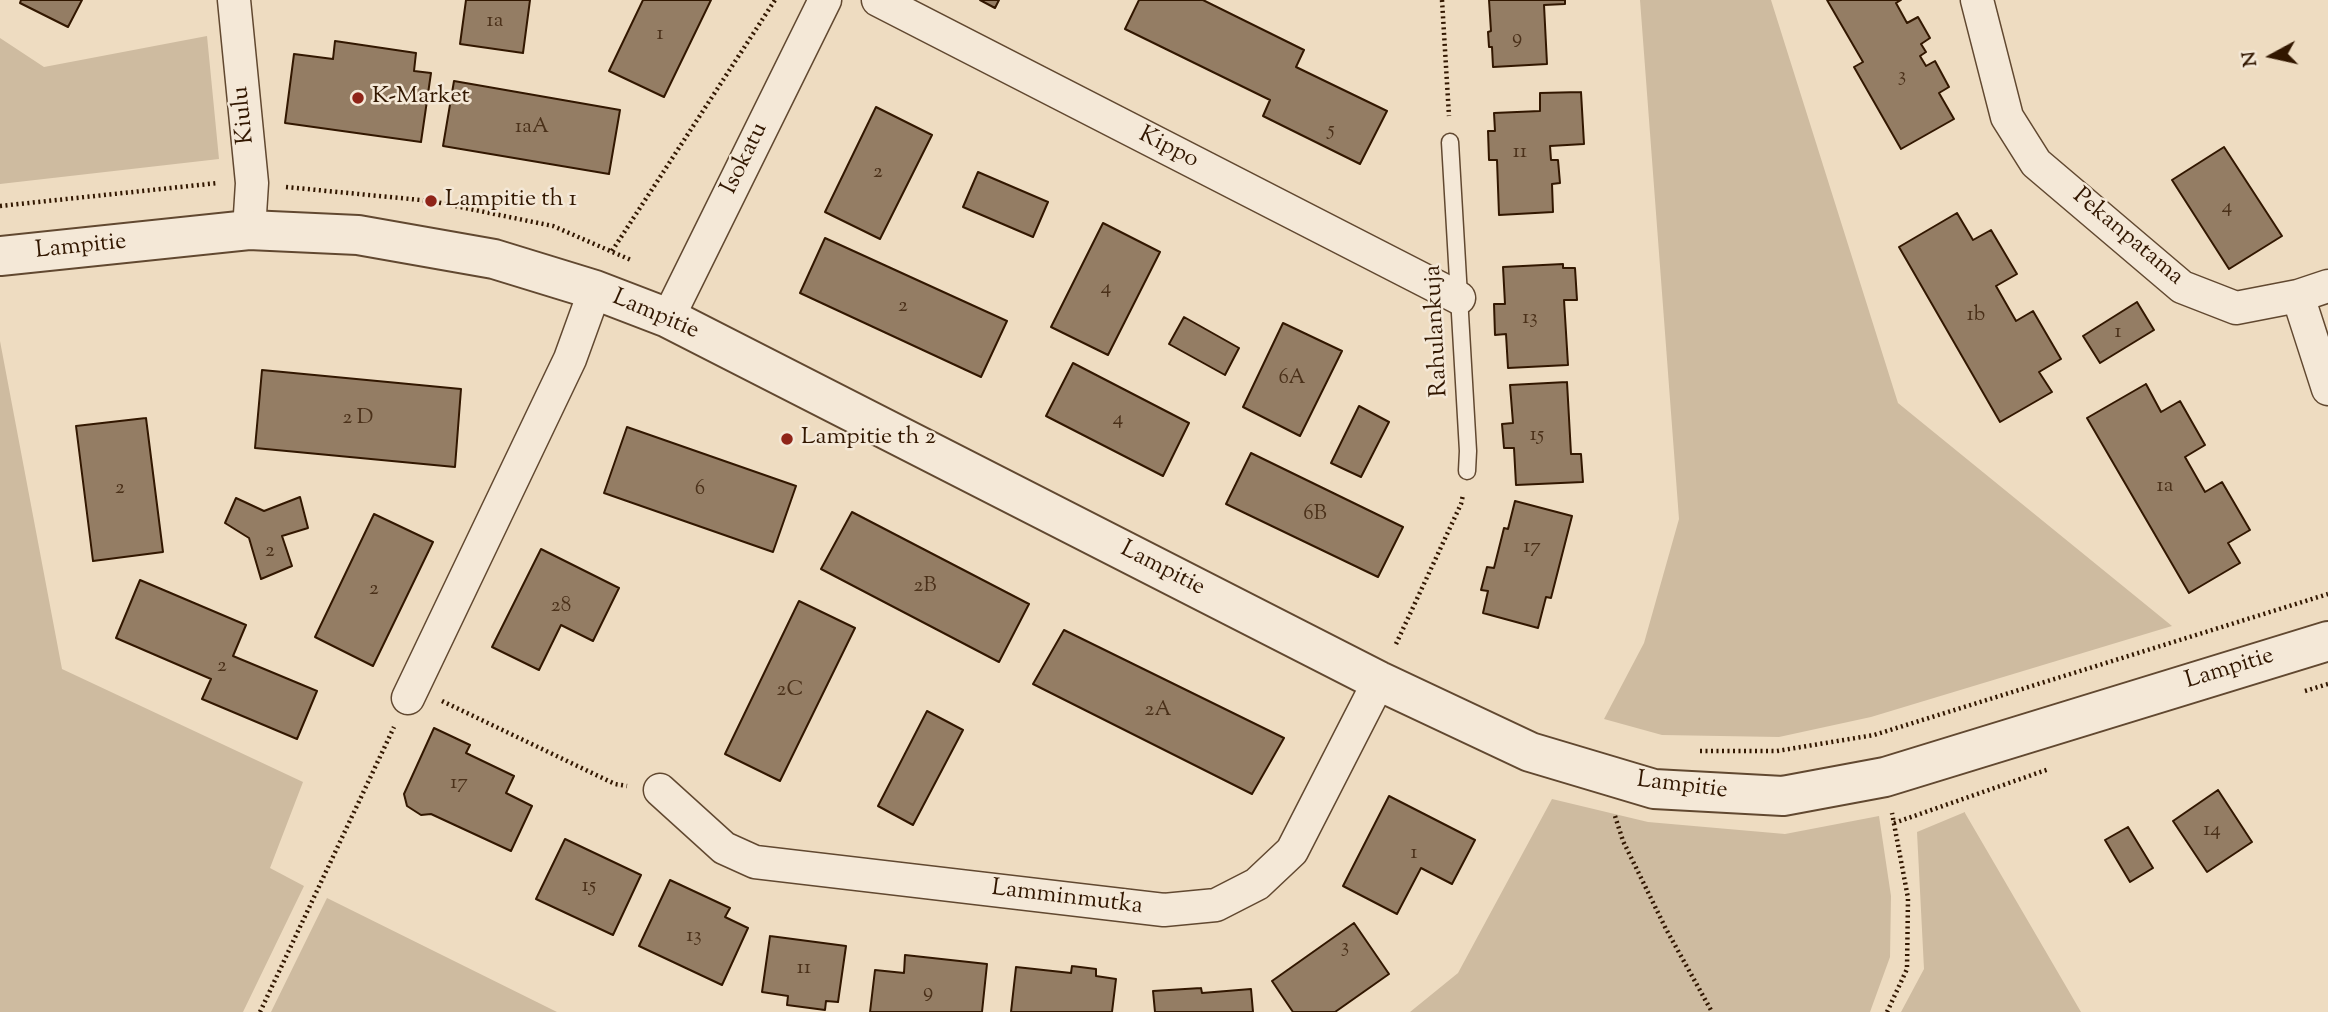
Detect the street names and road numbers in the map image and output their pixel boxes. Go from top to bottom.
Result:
street label: Kiulu [228,85,262,145]
street label: Isokatu [716,118,776,200]
street label: Kippo [1133,122,1203,176]
street label: Pekanpatama [2066,183,2188,293]
street label: Lampitie [34,229,128,267]
street label: Rahulankuja [1420,264,1456,398]
street label: Lampitie [607,285,703,347]
street label: Lampitie [1115,536,1209,604]
street label: Lampitie [2182,643,2278,697]
street label: Lampitie [1635,767,1729,807]
street label: Lamminmutka [990,875,1144,923]

